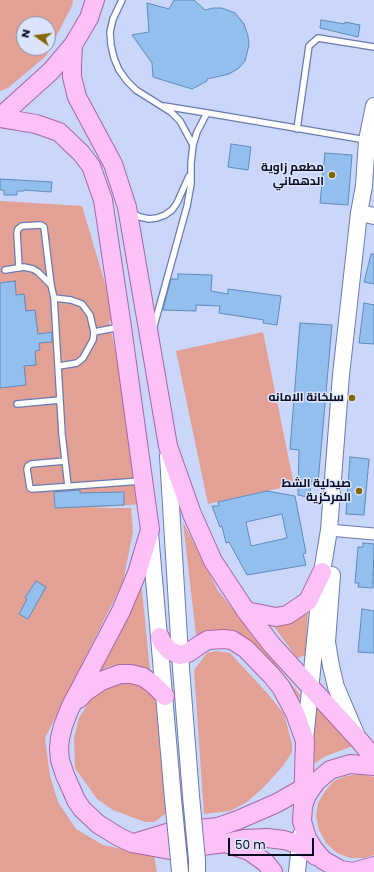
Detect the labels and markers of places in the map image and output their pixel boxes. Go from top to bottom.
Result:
place label: مطعم زاوية الدهماني [261,161,324,189]
marker: مطعم زاوية الدهماني [327,170,337,180]
place label: سلخانة الامانه [268,391,344,405]
marker: سلخانة الامانه [347,393,357,403]
place label: صيدلية الشط المركزية [281,477,351,505]
marker: صيدلية الشط المركزية [354,486,364,496]

